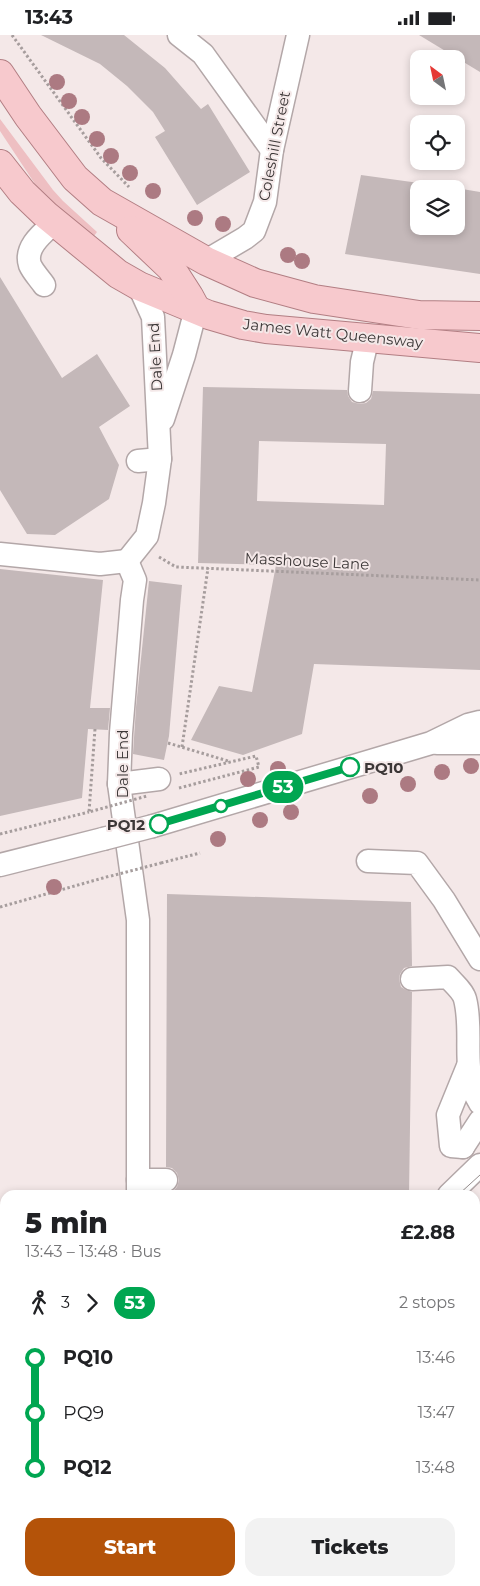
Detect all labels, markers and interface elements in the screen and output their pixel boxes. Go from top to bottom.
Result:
text: 13:43 [25,6,73,29]
north arrow [410,50,465,105]
map controls [410,50,465,235]
street label: Coleshill Street [254,89,294,203]
button: locate [410,115,465,170]
button: layers [410,180,465,235]
street label: James Watt Queensway [241,314,425,352]
street label: Dale End [144,322,166,392]
street label: Masshouse Lane [244,548,370,574]
street label: Dale End [113,730,132,798]
marker: PQ10 [340,757,360,777]
place label: PQ10 [364,758,404,777]
line badge: 53 [260,771,306,803]
text: 53 [272,776,294,798]
unlabelled marker [214,799,228,813]
marker: PQ12 [149,814,169,834]
place label: PQ12 [107,815,145,834]
text: 5 min [25,1206,108,1240]
text: £2.88 [401,1221,455,1244]
text: 13:43 – 13:48 · Bus [25,1242,161,1261]
icon: walk [25,1289,53,1317]
icon: forward [78,1289,106,1317]
text: 53 [124,1292,145,1314]
text: 3 [61,1293,70,1312]
text: 2 stops [399,1293,455,1312]
text: PQ10 [63,1346,113,1369]
text: 13:46 [416,1348,455,1367]
text: PQ9 [63,1401,104,1424]
text: 13:47 [418,1403,455,1422]
text: PQ12 [63,1456,111,1479]
text: 13:48 [416,1458,455,1477]
button: Start [25,1518,235,1576]
button: Tickets [245,1518,455,1576]

